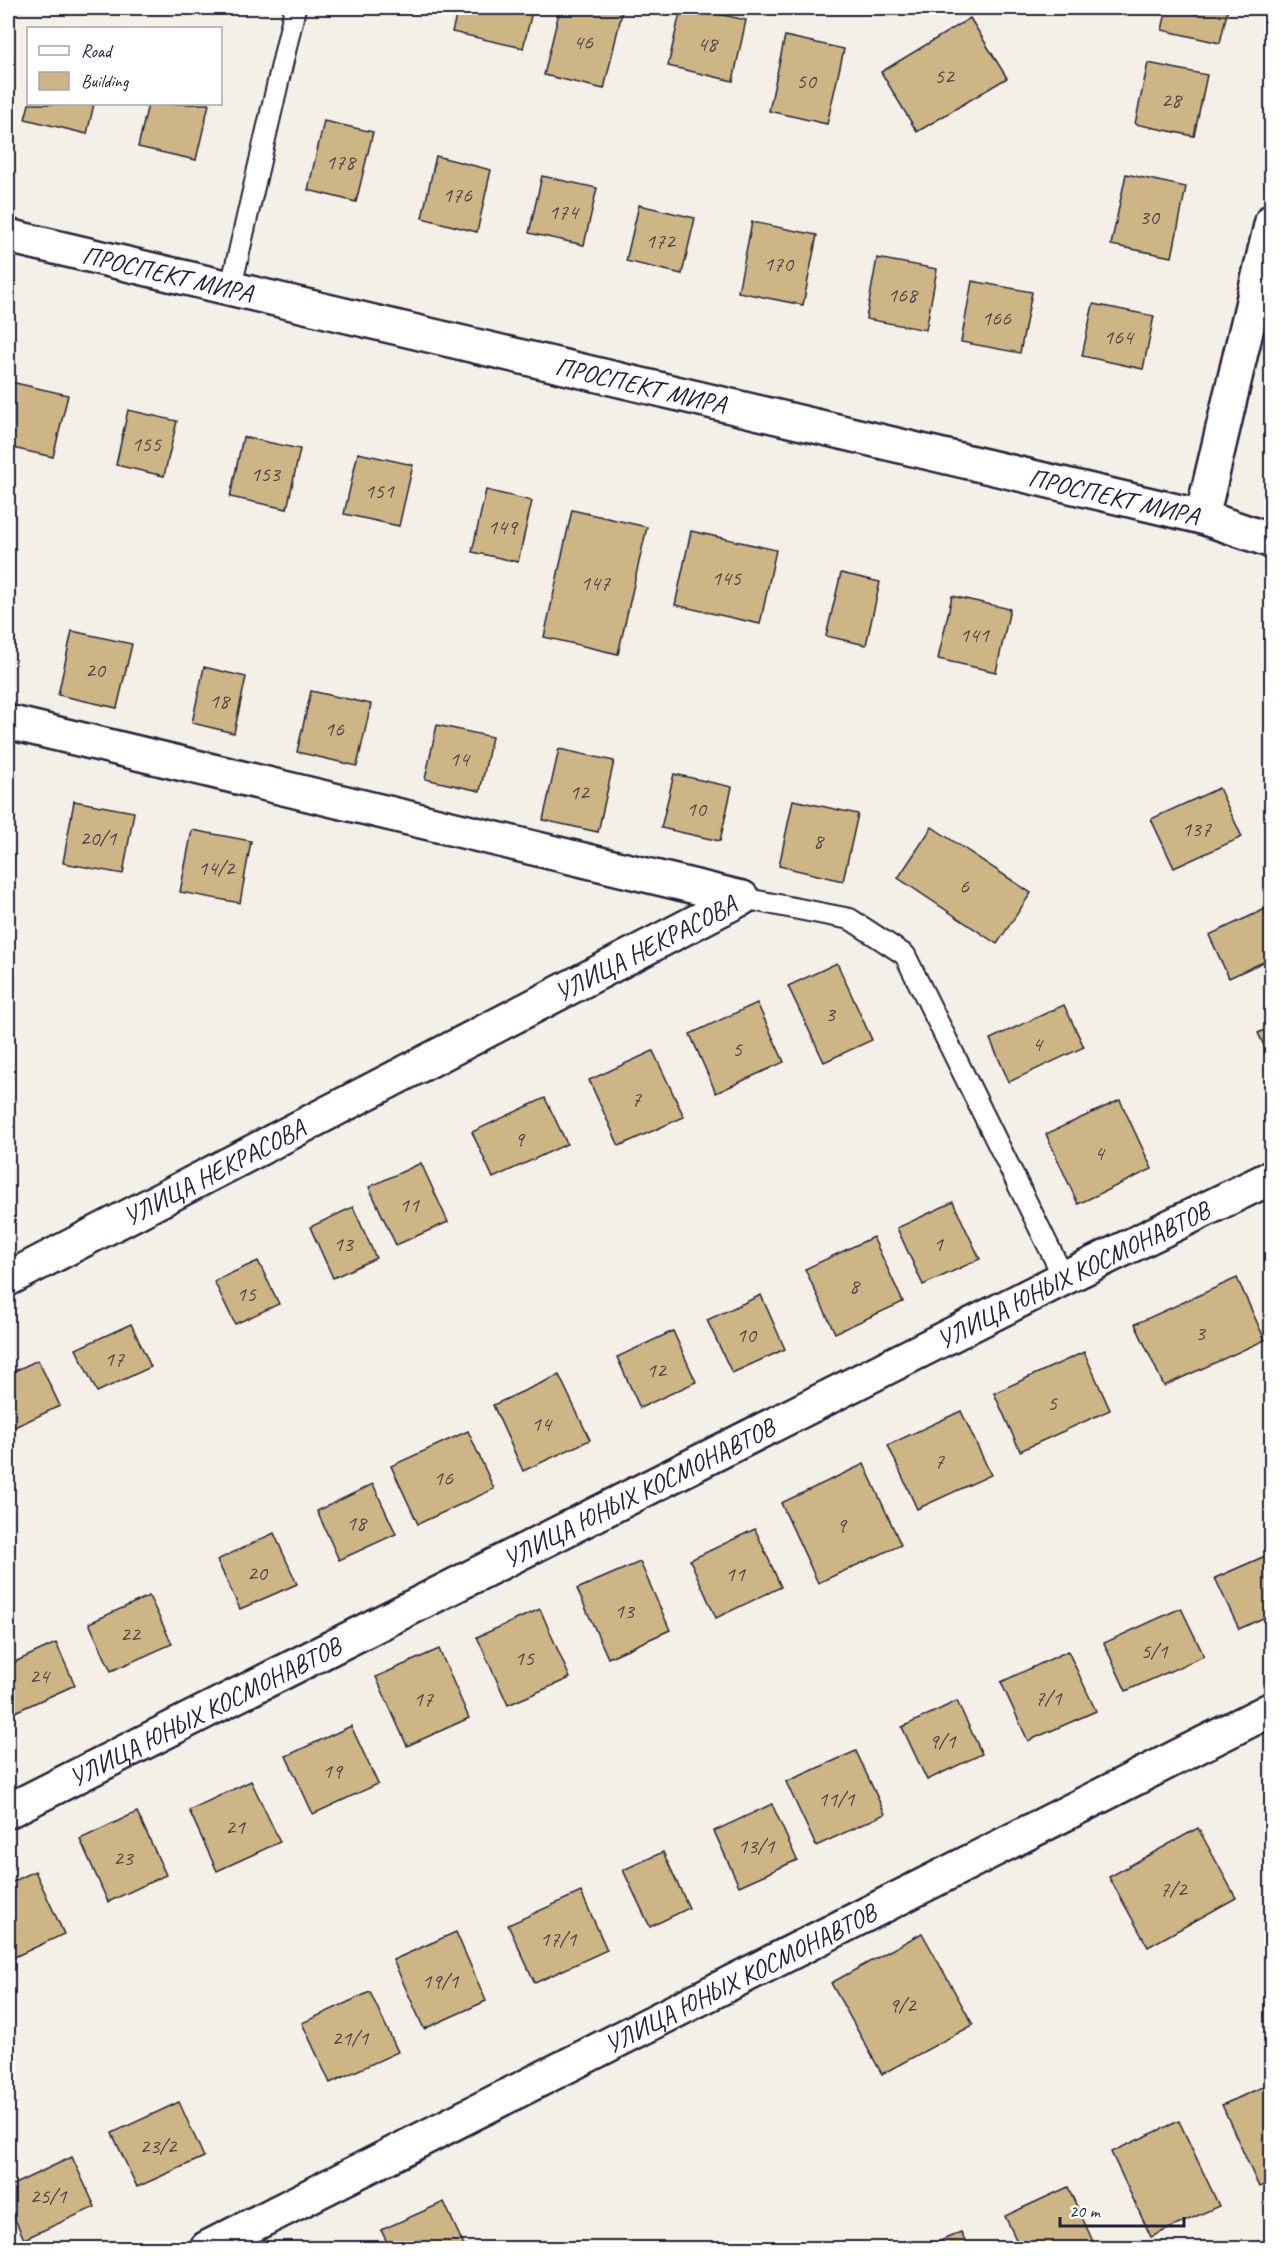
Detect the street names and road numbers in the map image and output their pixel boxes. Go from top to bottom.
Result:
street label: ПРОСПЕКТ МИРА [79,238,258,311]
street label: ПРОСПЕКТ МИРА [552,349,731,422]
street label: ПРОСПЕКТ МИРА [1025,461,1204,533]
street label: УЛИЦА НЕКРАСОВА [549,887,744,1009]
street label: УЛИЦА НЕКРАСОВА [118,1111,312,1233]
street label: УЛИЦА ЮНЫХ КОСМОНАВТОВ [931,1193,1217,1357]
street label: УЛИЦА ЮНЫХ КОСМОНАВТОВ [497,1410,782,1576]
street label: УЛИЦА ЮНЫХ КОСМОНАВТОВ [64,1629,348,1795]
street label: УЛИЦА ЮНЫХ КОСМОНАВТОВ [599,1895,883,2061]

